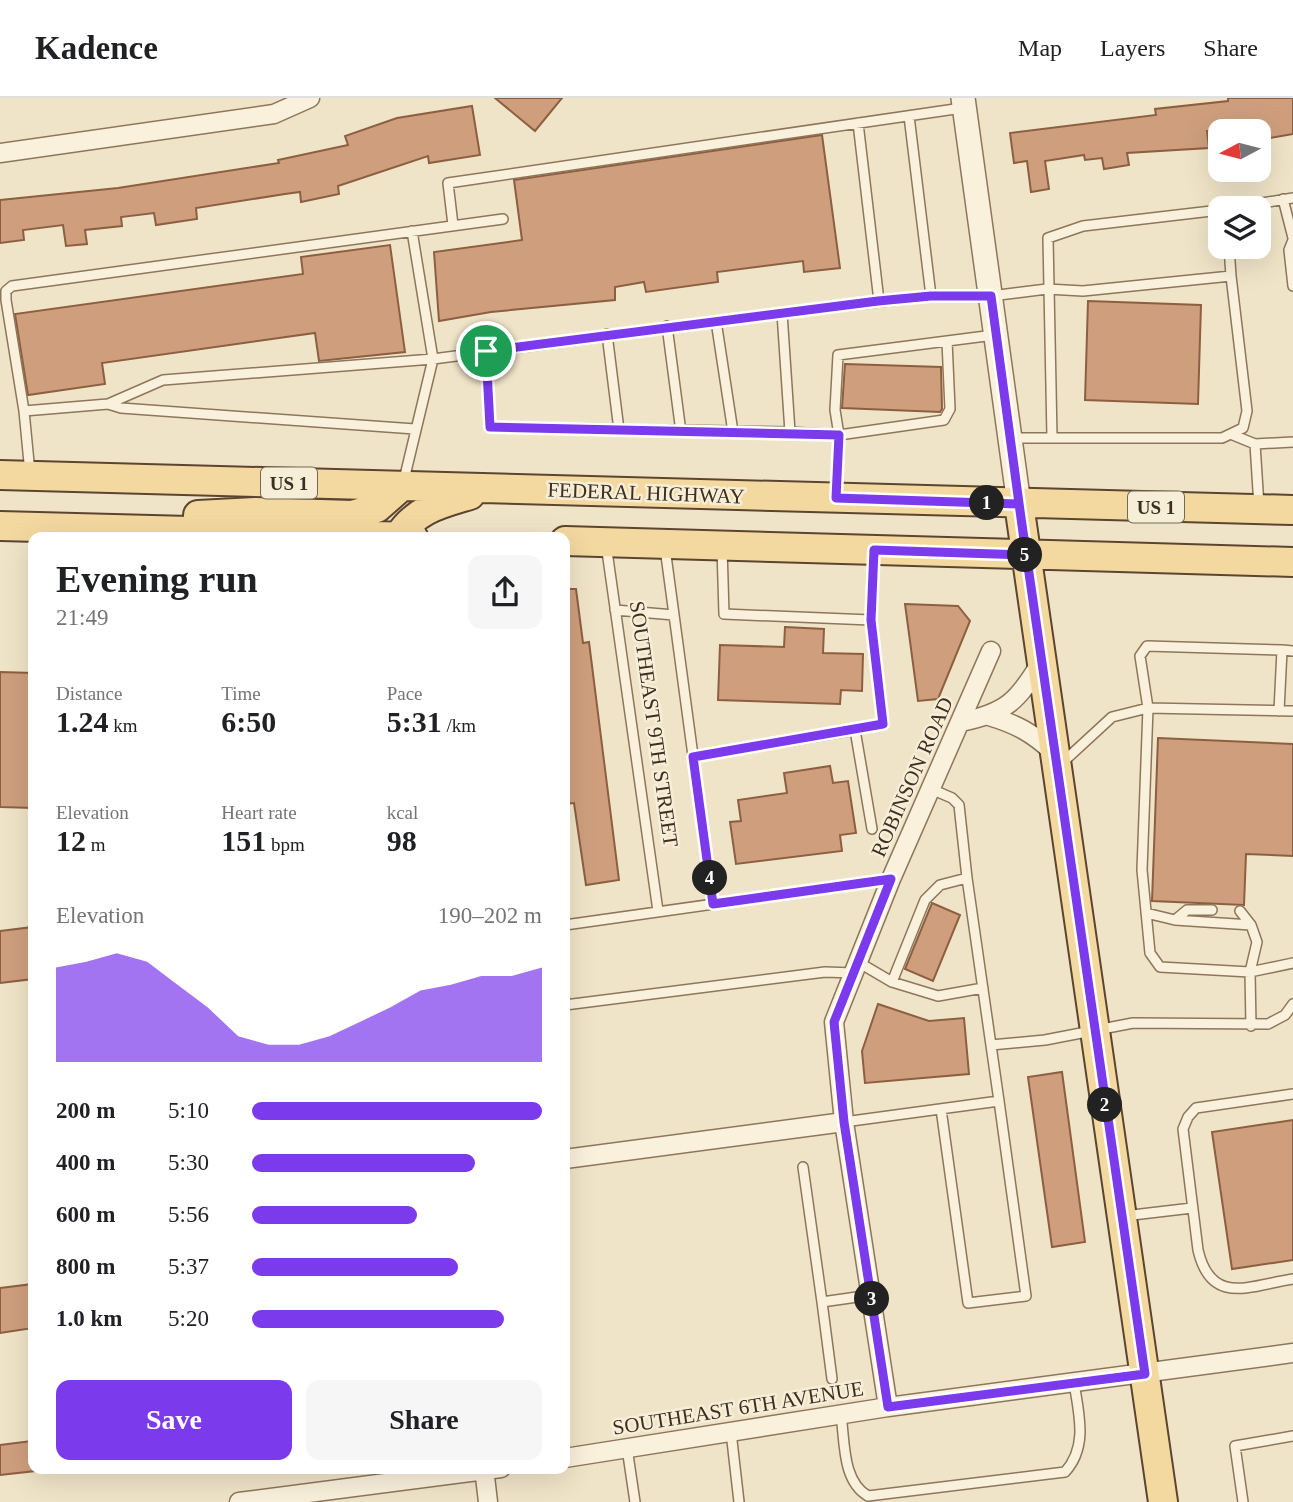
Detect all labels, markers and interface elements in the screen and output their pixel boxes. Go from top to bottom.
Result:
text: Kadence [35,30,158,66]
text: Map [1018,35,1062,61]
text: Layers [1100,35,1165,61]
text: Share [1203,35,1258,61]
north arrow [1208,119,1270,182]
map controls [1208,119,1271,259]
button: layers [1208,196,1271,259]
pin [456,321,516,381]
icon: arrive [467,332,505,370]
road number: US 1 [261,468,317,498]
street label: FEDERAL HIGHWAY [547,478,745,508]
pin: 1 [970,486,1004,520]
text: 1 [982,492,991,513]
road number: US 1 [1128,492,1184,522]
pin: 5 [1007,538,1042,573]
text: 5 [1020,544,1029,565]
button: share [468,555,542,629]
text: Evening run [56,558,258,600]
street label: SOUTHEAST 9TH STREET [625,599,683,849]
text: 21:49 [56,605,108,630]
text: Distance [56,683,122,704]
text: Time [221,683,261,704]
text: Pace [387,683,423,704]
street label: ROBINSON ROAD [866,694,958,860]
text: 1.24 [56,705,109,738]
text: 6:50 [221,705,276,738]
text: 5:31 [387,705,442,738]
text: km [109,715,138,736]
text: /km [442,715,476,736]
text: Elevation [56,802,129,823]
text: Heart rate [221,802,297,823]
text: kcal [387,802,418,823]
text: 12 [56,824,86,857]
text: 151 [221,824,266,857]
text: 98 [387,824,417,857]
text: m [86,834,106,855]
text: bpm [266,834,305,855]
pin: 4 [692,860,728,896]
text: 4 [705,867,714,888]
text: Elevation [56,903,144,928]
text: 190–202 m [438,903,542,928]
pin: 2 [1088,1088,1122,1122]
text: 2 [1100,1094,1109,1115]
text: 200 m [56,1098,115,1123]
text: 5:10 [168,1098,209,1123]
text: 400 m [56,1150,115,1175]
text: 5:30 [168,1150,209,1175]
text: 600 m [56,1202,115,1227]
text: 5:56 [168,1202,209,1227]
text: 800 m [56,1254,115,1279]
text: 5:37 [168,1254,209,1279]
pin: 3 [854,1282,890,1316]
text: 3 [867,1288,876,1309]
text: 1.0 km [56,1306,122,1331]
text: 5:20 [168,1306,209,1331]
street label: SOUTHEAST 6TH AVENUE [611,1376,865,1440]
button: Save [56,1380,292,1460]
button: Share [306,1380,542,1460]

